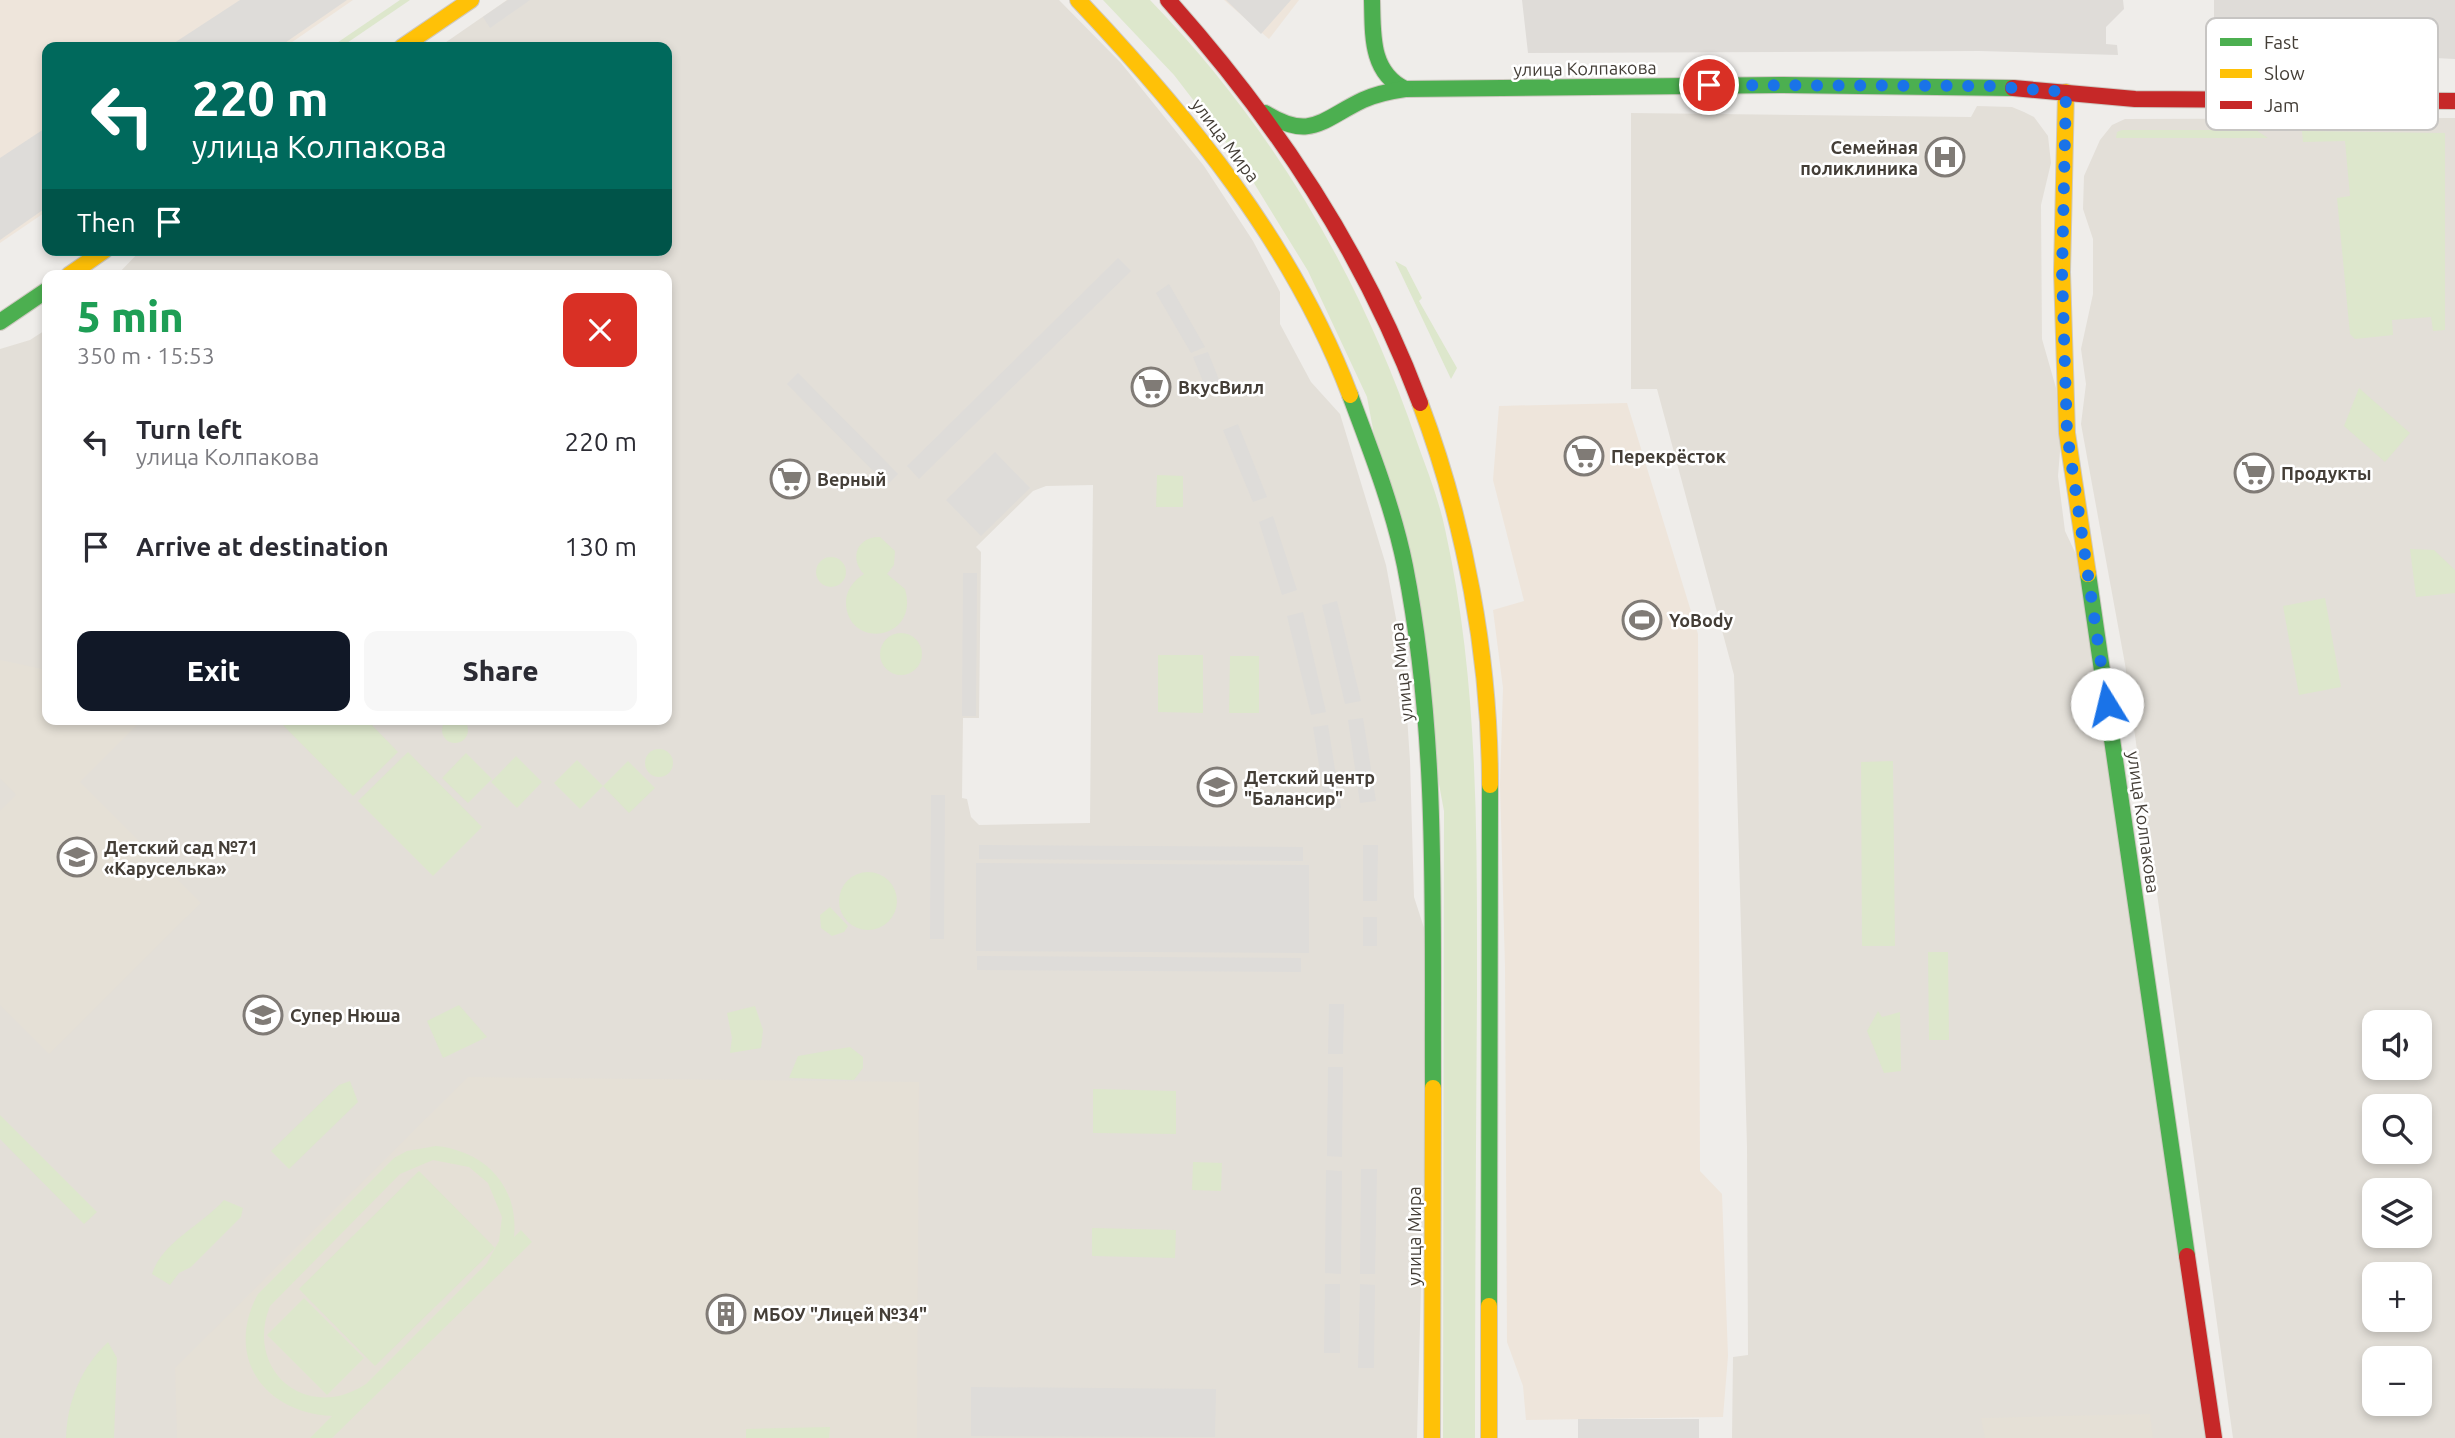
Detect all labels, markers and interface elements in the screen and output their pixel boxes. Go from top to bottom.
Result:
legend [2206,18,2438,130]
text: Fast [2264,31,2299,53]
pin [1679,55,1739,115]
street label: улица Колпакова [1513,57,1657,79]
text: Slow [2264,62,2305,84]
icon: arrive [1690,66,1728,104]
icon: left [77,70,168,161]
text: 220 m [192,70,329,125]
street label: улица Мира [1188,94,1264,186]
text: Jam [2264,94,2300,116]
text: улица Колпакова [192,128,447,164]
hospital icon: Семейная поликлиника [1924,136,1966,178]
place label: Семейная поликлиника [1800,137,1918,178]
icon: arrive [150,203,188,241]
text: Then [77,208,136,237]
text: 5 min [77,293,184,340]
button: close [563,293,637,367]
text: 350 m · 15:53 [77,343,215,368]
supermarket icon: ВкусВилл [1130,366,1172,408]
place label: ВкусВилл [1178,377,1264,397]
text: Turn left [136,415,242,444]
icon: left [77,423,115,461]
text: 220 m [565,427,637,456]
supermarket icon: Перекрёсток [1563,435,1605,477]
text: улица Колпакова [136,444,319,469]
place label: Перекрёсток [1611,446,1727,466]
supermarket icon: Продукты [2233,452,2275,494]
supermarket icon: Верный [769,458,811,500]
place label: Продукты [2281,463,2371,483]
place label: Верный [817,469,886,489]
icon: arrive [77,528,115,566]
text: Arrive at destination [136,532,389,561]
text: 130 m [565,532,637,561]
sports icon: YoBody [1621,599,1663,641]
place label: YoBody [1669,610,1734,630]
street label: улица Мира [1386,621,1416,723]
button: Exit [77,631,350,711]
button: Share [364,631,637,711]
position arrow [2070,667,2144,741]
street label: улица Колпакова [2124,750,2164,894]
school or university icon: Детский центр "Балансир" [1196,766,1238,808]
place label: Детский центр "Балансир" [1244,767,1375,808]
school or university icon: Детский сад №71 «Каруселька» [56,836,98,878]
place label: Детский сад №71 «Каруселька» [104,837,258,878]
school or university icon: Супер Нюша [242,994,284,1036]
place label: Супер Нюша [290,1005,400,1025]
map controls [2362,1010,2432,1416]
button: sound [2362,1010,2432,1080]
button: search [2362,1094,2432,1164]
button: layers [2362,1178,2432,1248]
street label: улица Мира [1404,1186,1424,1286]
button: + [2362,1262,2432,1332]
building icon: МБОУ "Лицей №34" [705,1293,747,1335]
place label: МБОУ "Лицей №34" [753,1304,927,1324]
button: − [2362,1346,2432,1416]

